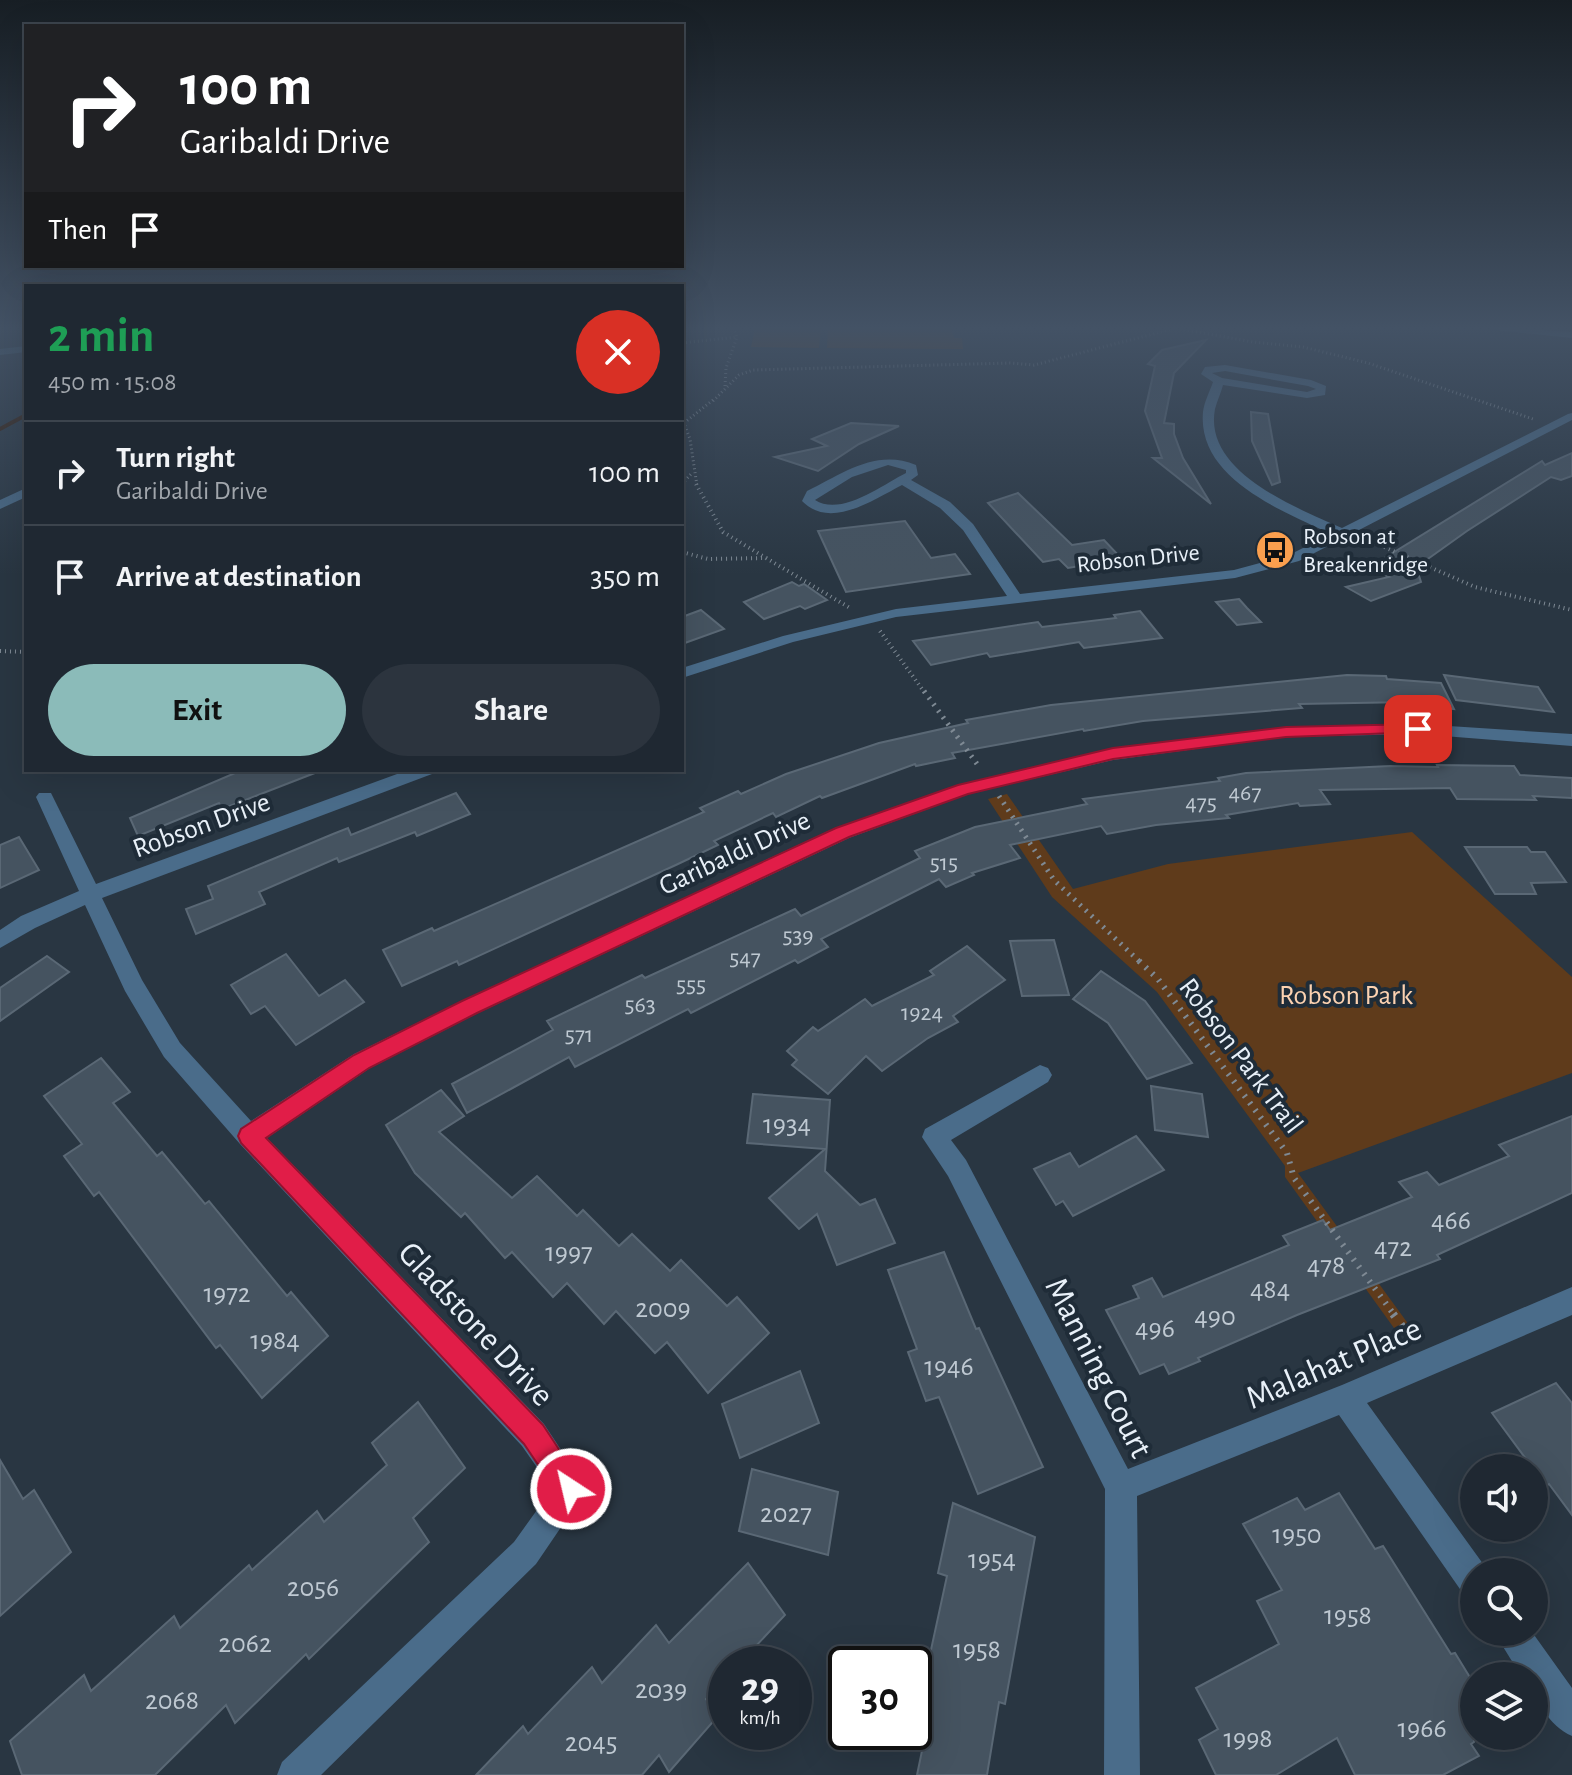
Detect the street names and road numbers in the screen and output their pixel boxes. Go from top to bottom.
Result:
street label: Robson Drive [1076,541,1201,577]
street label: Robson Drive [129,788,274,864]
street label: Garibaldi Drive [655,807,815,901]
street label: Robson Park Trail [1173,974,1308,1139]
street label: Gladstone Drive [391,1236,560,1413]
street label: Manning Court [1038,1272,1158,1464]
street label: Malahat Place [1241,1312,1426,1416]

